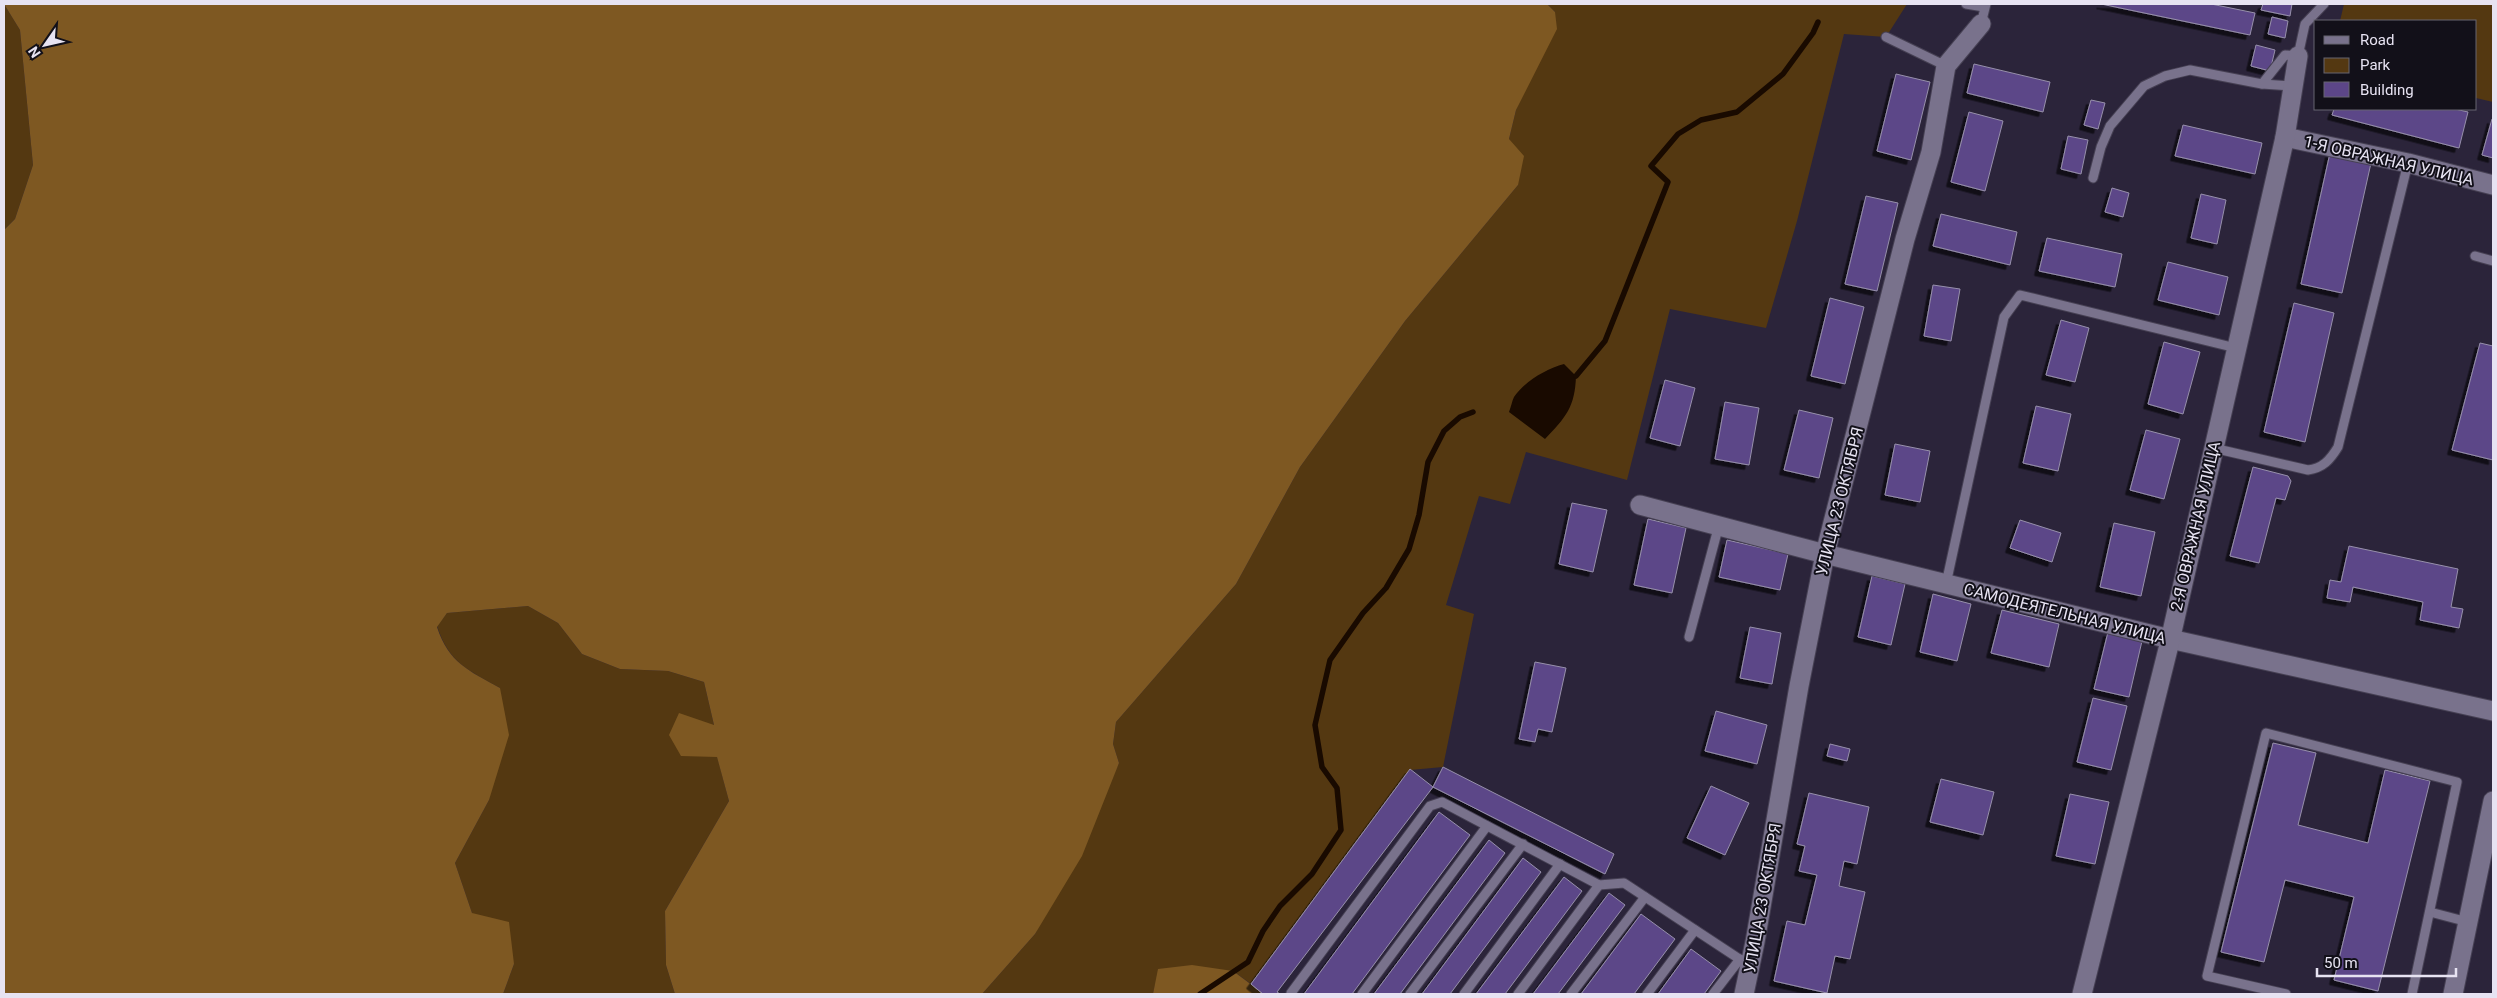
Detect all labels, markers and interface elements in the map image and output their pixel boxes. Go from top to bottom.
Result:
north arrow [20,20,70,70]
legend [2314,20,2477,110]
text: Road [2360,31,2394,49]
text: N [25,44,44,61]
text: Park [2360,56,2391,74]
text: Building [2360,81,2414,99]
street label: 1-Я ОВРАЖНАЯ УЛИЦА [2302,132,2476,189]
street label: УЛИЦА 23 ОКТЯБРЯ [1812,425,1867,577]
street label: 2-Я ОВРАЖНАЯ УЛИЦА [2167,439,2224,613]
street label: САМОДЕЯТЕЛЬНАЯ УЛИЦА [1962,579,2168,648]
street label: УЛИЦА 23 ОКТЯБРЯ [1740,822,1785,975]
scale bar [2317,946,2456,978]
text: 50 m [2324,954,2358,972]

